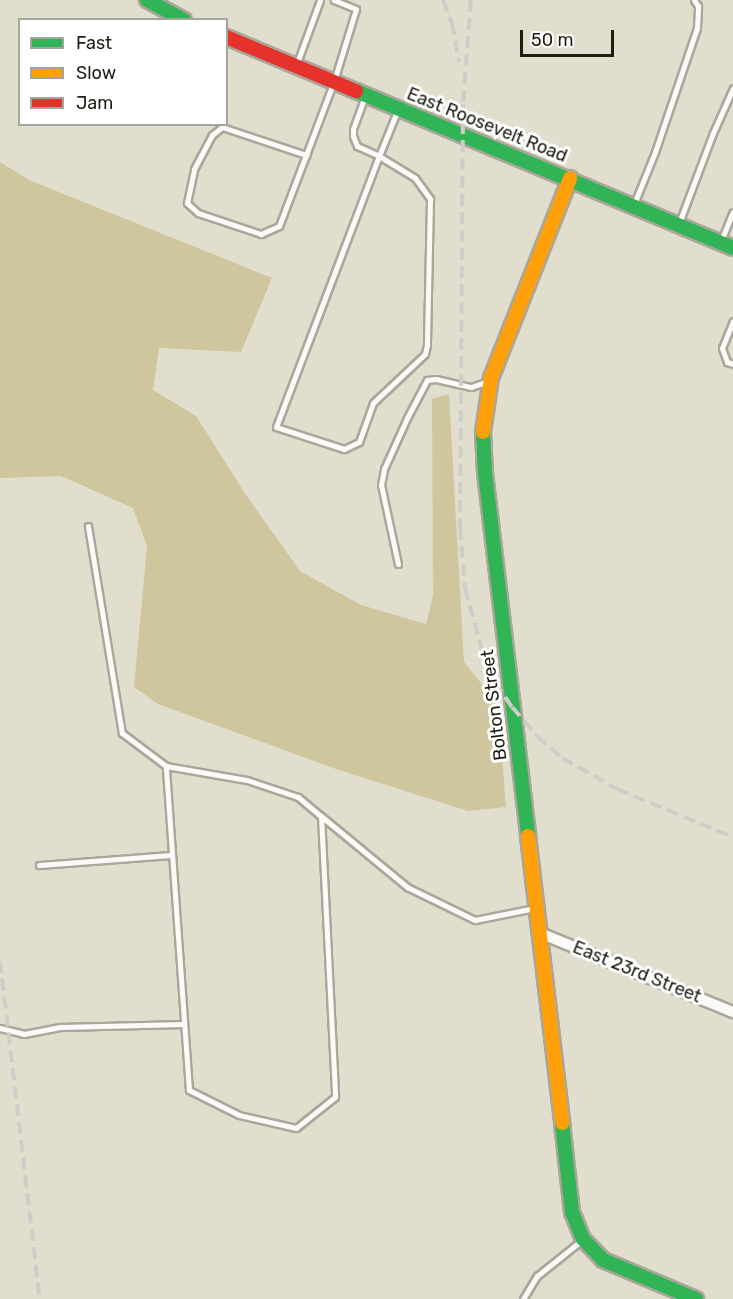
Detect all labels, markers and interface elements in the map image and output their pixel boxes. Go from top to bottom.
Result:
legend [18,18,228,126]
scale bar [523,18,618,56]
text: 50 m [531,29,574,51]
text: Fast [76,32,112,54]
text: Slow [76,62,116,84]
street label: East Roosevelt Road [404,83,570,167]
text: Jam [76,92,113,114]
street label: Bolton Street [476,648,512,762]
street label: East 23rd Street [570,936,704,1008]

